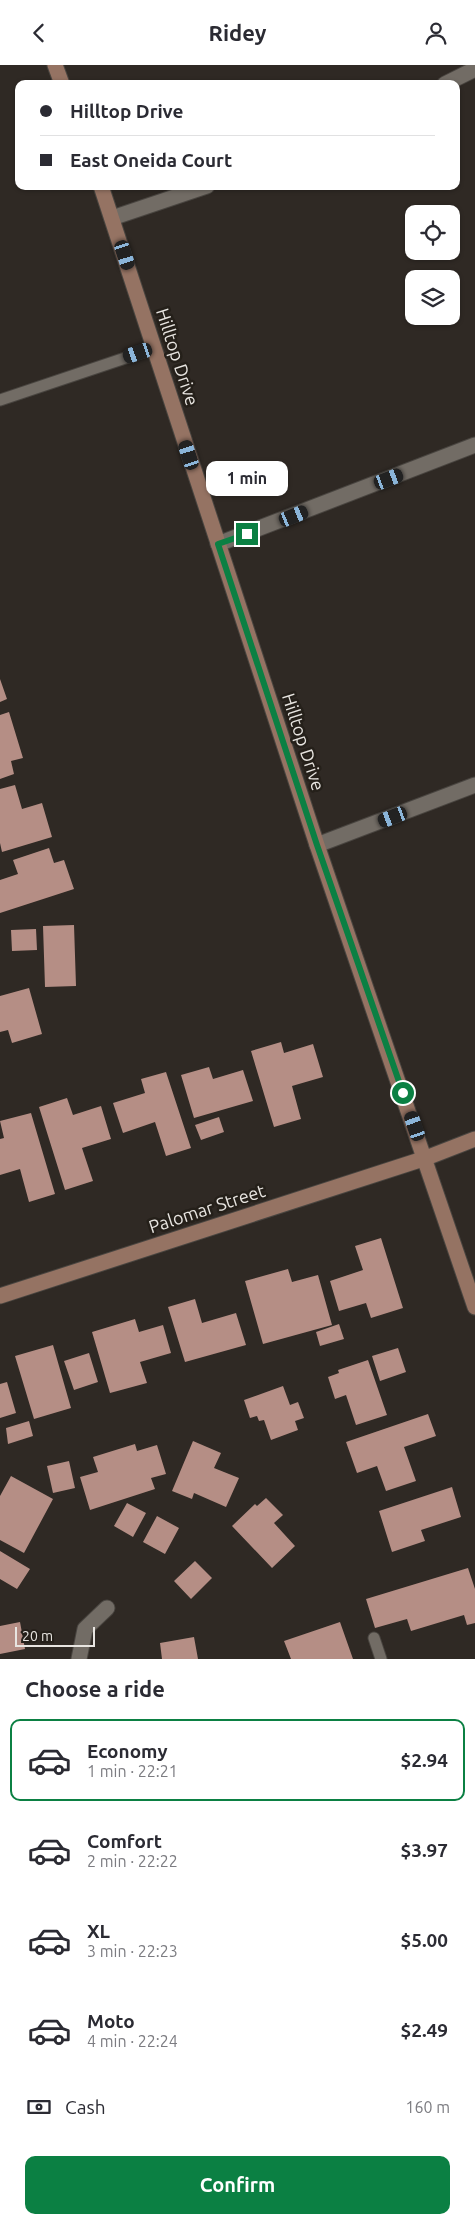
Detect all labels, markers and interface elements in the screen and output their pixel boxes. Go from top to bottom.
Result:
icon: back [25,19,53,47]
icon: person [422,19,450,47]
text: Ridey [208,20,267,45]
text: Hilltop Drive [70,100,183,122]
text: East Oneida Court [70,149,232,171]
map controls [405,205,460,325]
button: locate [405,205,460,260]
car [113,238,136,272]
button: layers [405,270,460,325]
street label: Hilltop Drive [153,306,203,408]
car [121,341,154,365]
car [177,438,200,472]
callout: 1 min [206,461,288,497]
car [372,467,405,491]
text: 1 min [227,469,267,487]
car [277,503,310,529]
route end [236,523,258,545]
street label: Hilltop Drive [279,691,329,793]
car [376,805,409,829]
route start [392,1082,414,1104]
car [403,1109,426,1143]
street label: Palomar Street [146,1180,267,1236]
scale bar [15,1624,95,1647]
text: 20 m [22,1628,53,1644]
text: Choose a ride [25,1676,165,1701]
icon: car [27,1738,72,1783]
text: Economy [87,1740,168,1762]
text: $2.94 [400,1749,448,1771]
text: 1 min · 22:21 [87,1762,178,1780]
icon: car [27,1828,72,1873]
text: Comfort [87,1830,162,1852]
text: $3.97 [400,1839,448,1861]
text: 2 min · 22:22 [87,1852,178,1870]
icon: car [27,1918,72,1963]
text: XL [87,1920,110,1942]
text: $5.00 [400,1929,448,1951]
text: 3 min · 22:23 [87,1942,178,1960]
icon: car [27,2008,72,2053]
text: Moto [87,2010,135,2032]
text: $2.49 [400,2019,448,2041]
text: 4 min · 22:24 [87,2032,178,2050]
icon: cash [25,2093,53,2121]
text: Cash [65,2096,106,2118]
text: 160 m [405,2098,450,2116]
button: Confirm [25,2156,450,2214]

